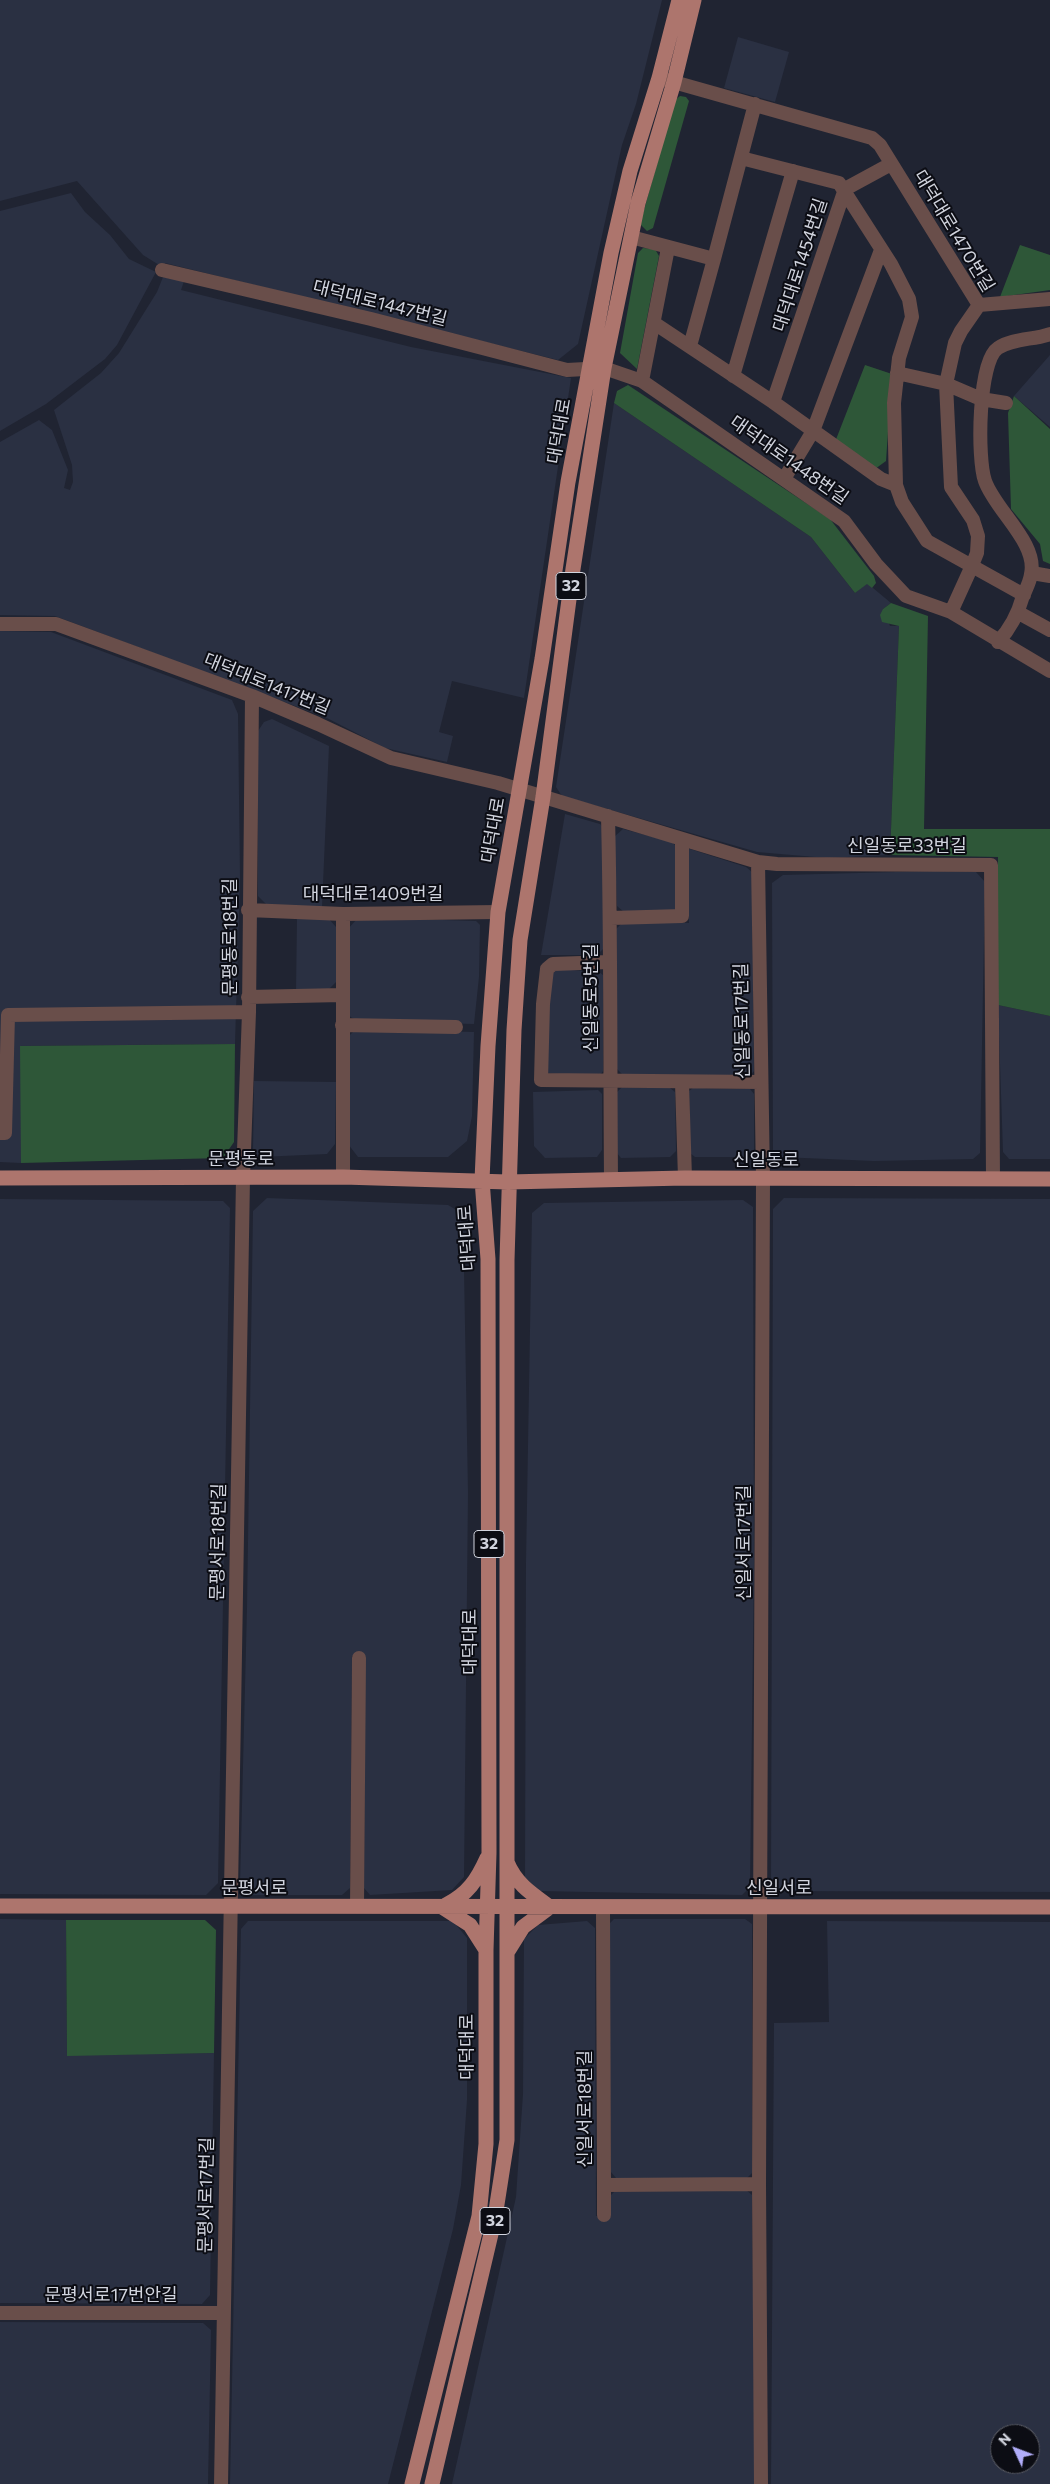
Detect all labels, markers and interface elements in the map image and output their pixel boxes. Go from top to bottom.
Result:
street label: 대덕대로1470번길 [909,166,999,296]
street label: 대덕대로1454번길 [768,196,832,334]
street label: 대덕대로1447번길 [311,276,449,330]
street label: 대덕대로 [543,397,575,465]
street label: 대덕대로1448번길 [726,411,852,509]
road number: 32 [556,572,586,600]
street label: 대덕대로1417번길 [201,649,333,719]
street label: 대덕대로 [477,796,509,864]
street label: 신일동로33번길 [847,835,967,857]
street label: 문평동로18번길 [219,878,241,996]
street label: 대덕대로1409번길 [303,883,443,905]
street label: 신일동로5번길 [580,943,602,1053]
street label: 신일동로17번길 [730,963,754,1079]
street label: 문평동로 [208,1148,274,1170]
street label: 신일동로 [733,1149,799,1171]
street label: 대덕대로 [454,1204,480,1272]
street label: 문평서로18번길 [206,1483,230,1601]
street label: 신일서로17번길 [733,1485,755,1601]
road number: 32 [474,1530,504,1558]
street label: 대덕대로 [459,1609,481,1675]
street label: 문평서로 [221,1877,287,1899]
street label: 신일서로 [746,1877,812,1899]
street label: 대덕대로 [456,2014,478,2080]
street label: 신일서로18번길 [574,2050,596,2168]
street label: 문평서로17번길 [194,2137,218,2253]
road number: 32 [480,2208,510,2234]
street label: 문평서로17번안길 [44,2284,178,2306]
north arrow [990,2424,1040,2474]
text: N [995,2429,1014,2449]

